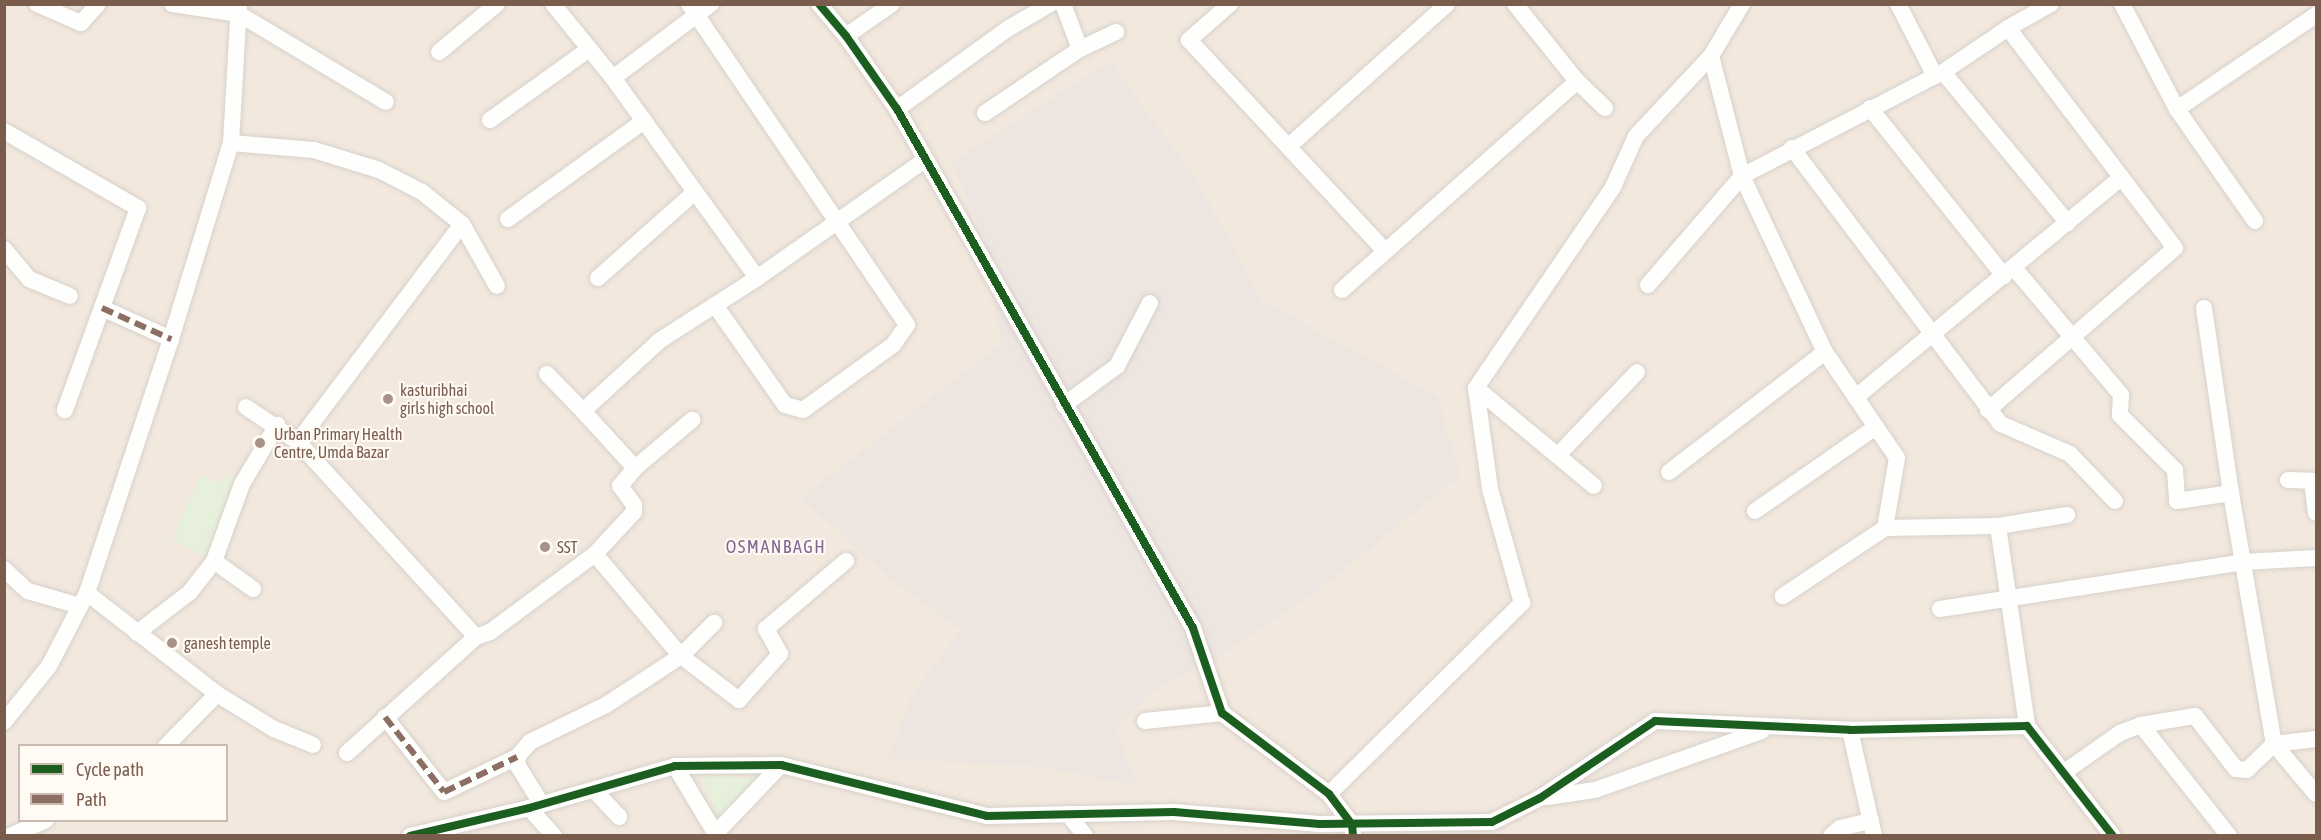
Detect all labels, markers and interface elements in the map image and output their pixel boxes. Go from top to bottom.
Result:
place label: kasturibhai girls high school [400,380,494,418]
marker: kasturibhai girls high school [381,392,395,406]
place label: Urban Primary Health Centre, Umda Bazar [274,424,402,462]
marker: Urban Primary Health Centre, Umda Bazar [251,434,269,452]
district label: OSMANBAGH [726,536,826,558]
place label: SST [557,537,577,557]
marker: SST [538,540,552,554]
place label: ganesh temple [184,633,271,653]
marker: ganesh temple [165,636,179,650]
legend [18,744,228,822]
text: Cycle path [76,759,144,780]
text: Path [76,789,107,810]

